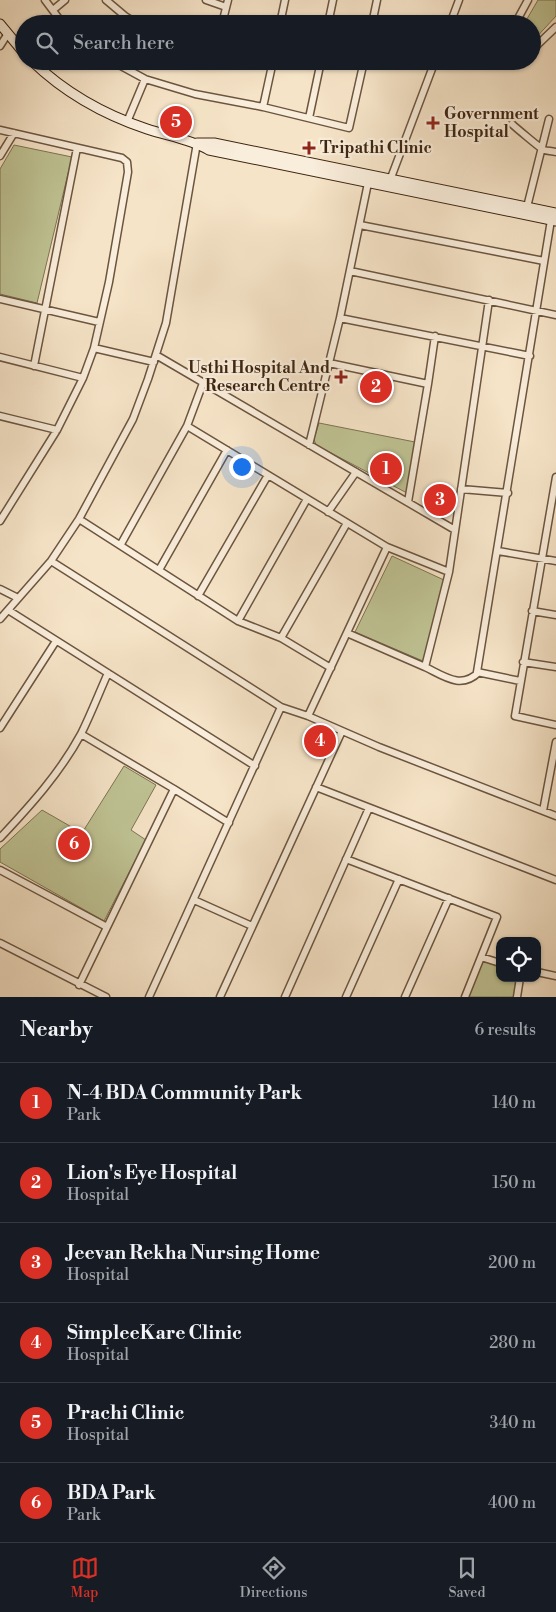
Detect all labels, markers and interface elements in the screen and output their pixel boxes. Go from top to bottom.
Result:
search box [15,15,541,70]
icon: search [33,29,61,57]
text: Search here [73,31,174,55]
pin: 5 [160,103,192,141]
place label: Government Hospital [444,104,539,142]
marker: Government Hospital [426,116,440,130]
place label: Tripathi Clinic [320,138,432,158]
marker: Tripathi Clinic [302,141,316,155]
place label: Usthi Hospital And Research Centre [188,358,330,396]
pin: 2 [360,368,392,406]
marker: Usthi Hospital And Research Centre [334,370,348,384]
pin: 1 [370,450,402,488]
your location [229,454,255,480]
pin: 3 [424,481,456,519]
pin: 4 [304,722,336,760]
pin: 6 [58,825,90,863]
map controls [496,937,541,982]
button: locate [496,937,541,982]
text: Nearby [20,1017,93,1043]
text: 6 results [475,1020,536,1040]
text: N-4 BDA Community Park [67,1081,302,1105]
text: 1 [32,1093,40,1113]
text: 140 m [492,1093,536,1113]
text: Park [67,1105,100,1125]
text: Lion's Eye Hospital [67,1161,237,1185]
text: 2 [31,1173,41,1193]
text: 150 m [492,1173,536,1193]
text: Hospital [67,1185,129,1205]
text: Jeevan Rekha Nursing Home [67,1241,320,1265]
text: 3 [31,1253,41,1273]
text: 200 m [488,1253,536,1273]
text: Hospital [67,1265,129,1285]
text: SimpleeKare Clinic [67,1321,242,1345]
text: 4 [31,1333,41,1353]
text: 280 m [489,1333,536,1353]
text: Hospital [67,1345,129,1365]
text: Prachi Clinic [67,1401,184,1425]
text: 5 [31,1413,41,1433]
text: 340 m [489,1413,536,1433]
text: Hospital [67,1425,129,1445]
text: BDA Park [67,1481,156,1505]
text: 6 [31,1493,41,1513]
text: 400 m [488,1493,536,1513]
text: Park [67,1505,100,1525]
tab: Map [71,1554,99,1602]
tab: Directions [240,1554,307,1602]
tab: Saved [449,1554,485,1602]

